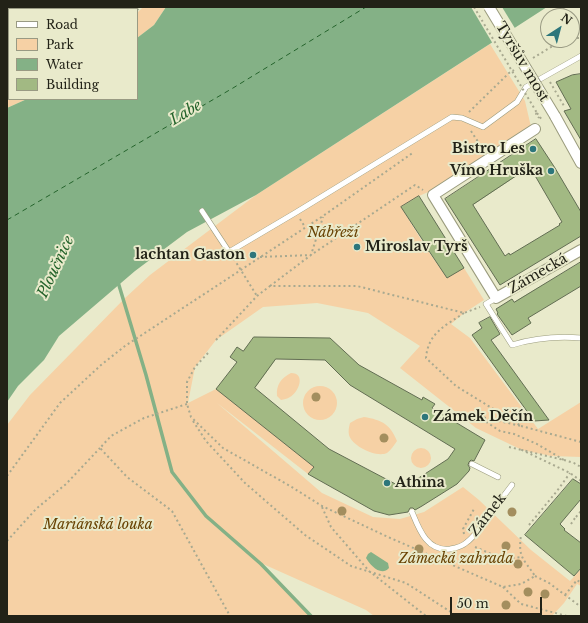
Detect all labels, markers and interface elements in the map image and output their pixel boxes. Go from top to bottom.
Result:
legend [8,8,138,100]
north arrow [540,8,580,48]
text: N [558,10,575,28]
text: Road [46,17,78,32]
street label: Tyršův most [492,19,552,105]
text: Park [46,37,74,52]
text: Water [46,57,83,72]
text: Building [46,77,99,92]
water label: Labe [167,97,205,129]
place label: Bistro Les [452,141,525,157]
marker: Bistro Les [528,144,538,154]
place label: Víno Hruška [450,163,543,179]
marker: Víno Hruška [546,166,556,176]
park label: Nábřeží [307,225,359,241]
water label: Ploučnice [34,233,78,301]
place label: Miroslav Tyrš [365,239,468,255]
marker: Miroslav Tyrš [352,242,362,252]
place label: lachtan Gaston [135,247,245,263]
marker: lachtan Gaston [248,250,258,260]
street label: Zámecká [505,250,571,298]
place label: Zámek Děčín [433,409,533,425]
marker: Zámek Děčín [420,412,430,422]
place label: Athina [395,475,445,491]
marker: Athina [382,478,392,488]
street label: Zámek [466,490,510,540]
park label: Mariánská louka [43,517,153,533]
park label: Zámecká zahrada [399,551,513,567]
scale bar [452,589,544,615]
text: 50 m [457,596,489,611]

